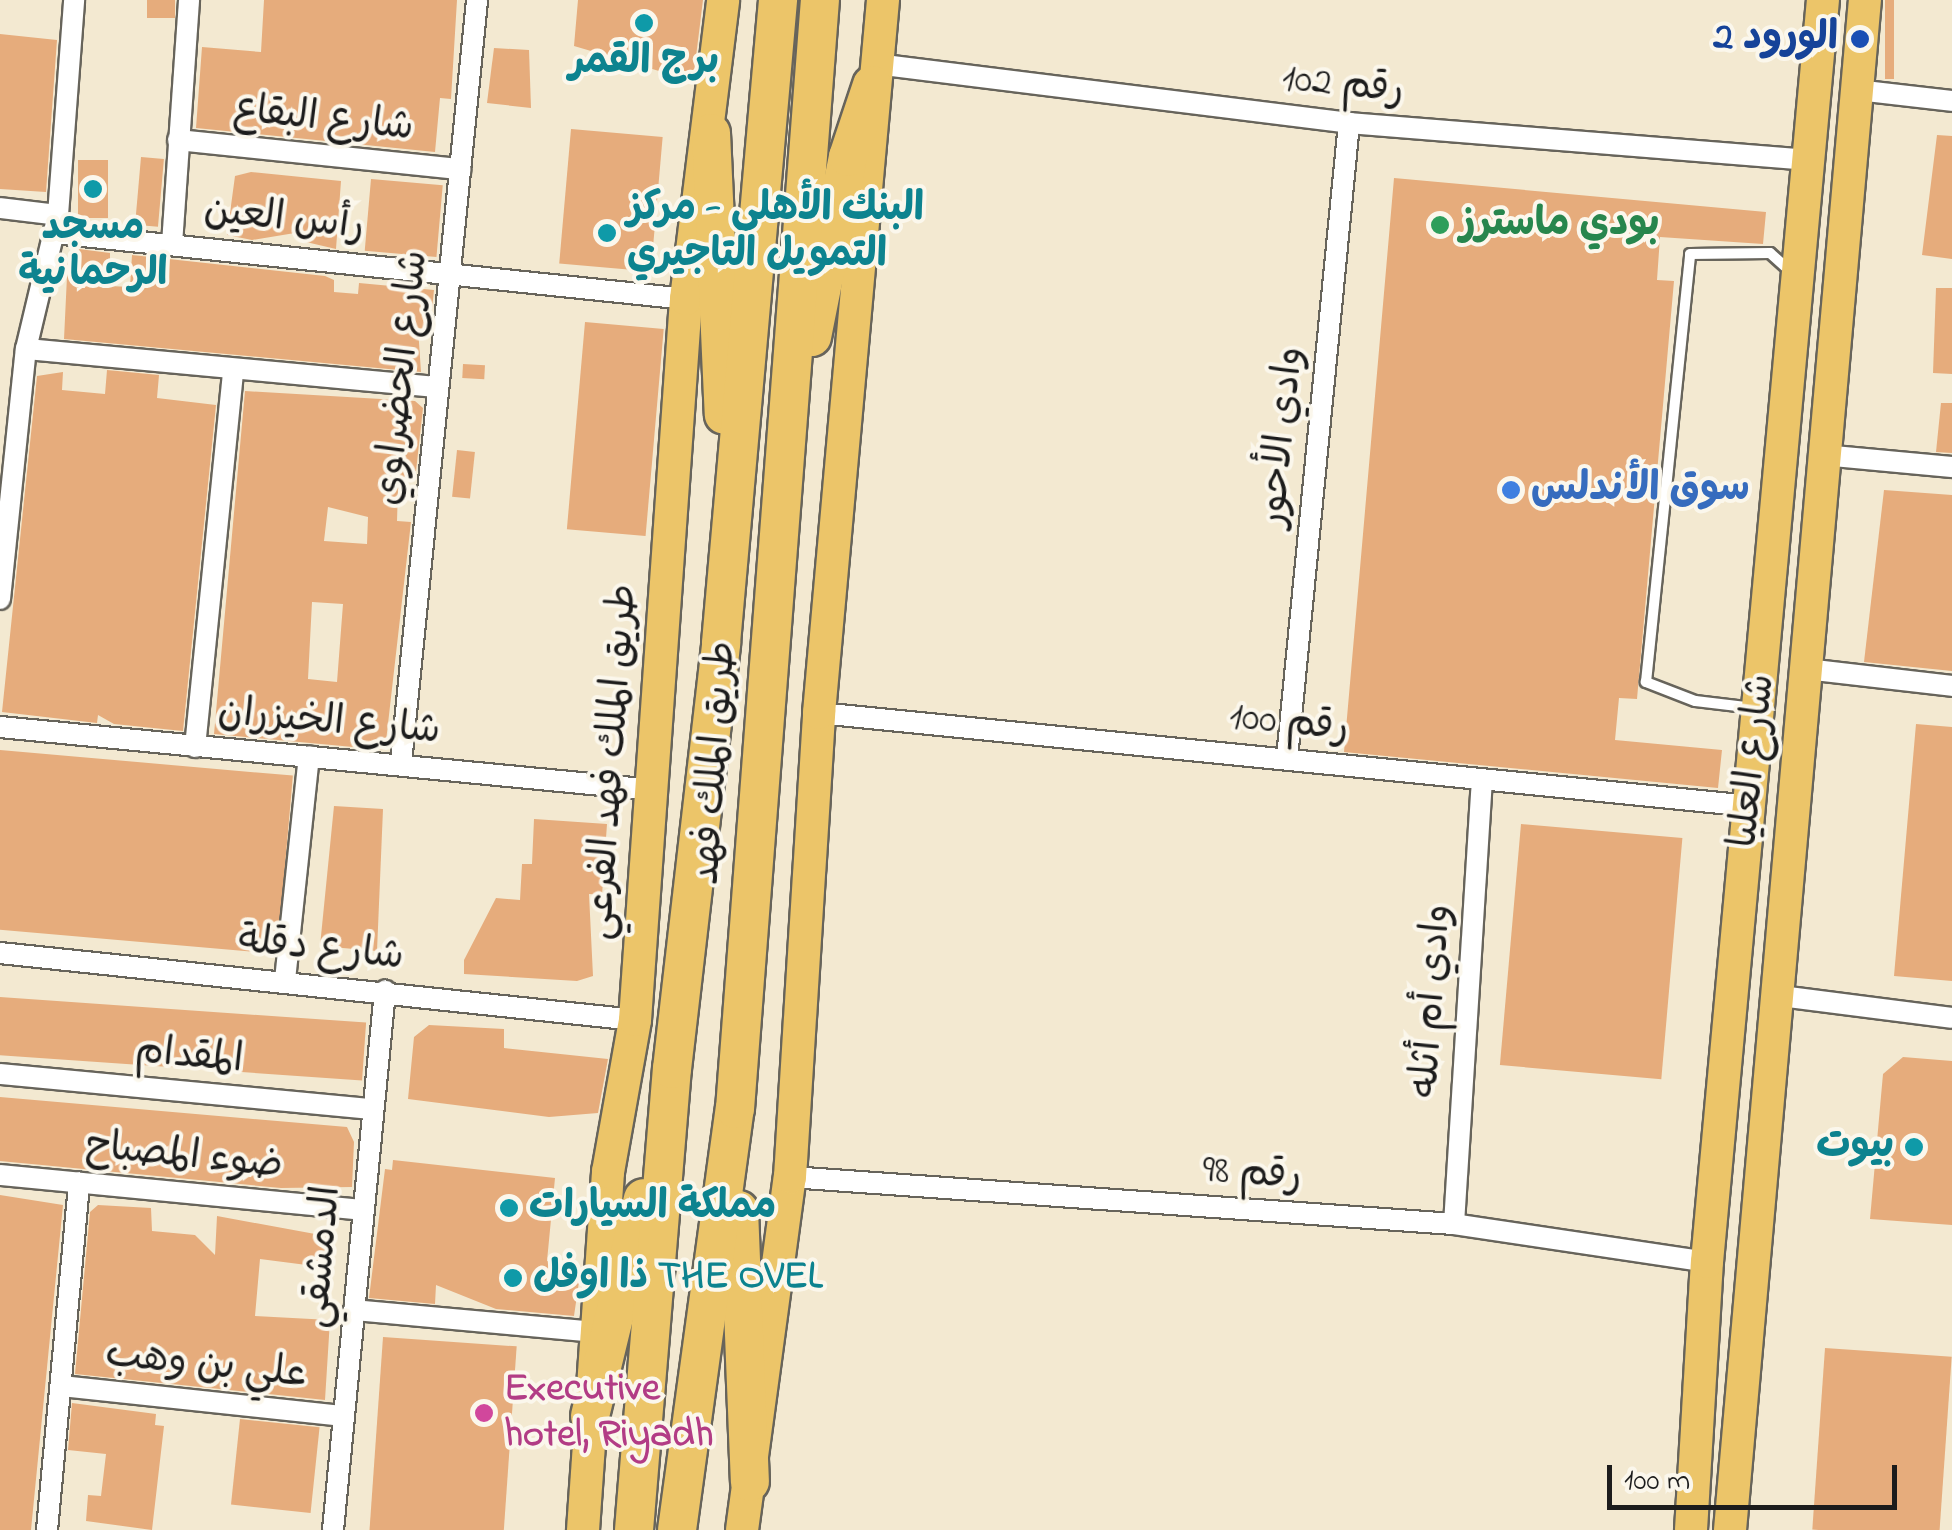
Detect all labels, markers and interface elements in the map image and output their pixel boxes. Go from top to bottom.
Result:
marker: برج القمر [633,12,655,34]
place label: الورود 2 [1713,15,1838,63]
marker: الورود 2 [1847,26,1873,52]
place label: برج القمر [569,39,719,87]
street label: رقم 102 [1280,56,1406,116]
street label: شارع البقاع [230,87,416,153]
marker: مسجد الرحمانية [82,178,104,200]
place label: البنك الأهلي - مركز التمويل التاجيري [627,186,924,280]
street label: رأس العين [201,188,367,252]
place label: بودي ماسترز [1460,201,1659,249]
place label: مسجد الرحمانية [18,205,168,299]
marker: بودي ماسترز [1429,214,1451,236]
marker: البنك الأهلي - مركز التمويل التاجيري [596,222,618,244]
street label: شارع الحضراوي [366,248,440,508]
street label: وادي الأحور [1250,344,1316,530]
place label: سوق الأندلس [1531,466,1750,514]
marker: سوق الأندلس [1500,479,1522,501]
street label: طريق الملك فهد الفرعي [577,582,649,942]
street label: طريق الملك فهد [684,639,748,887]
street label: شارع العليا [1721,672,1787,850]
street label: شارع الخيزران [216,689,442,757]
street label: رقم 100 [1227,694,1351,754]
street label: وادي أم أثله [1402,903,1464,1099]
street label: شارع دقلة [236,917,406,983]
street label: المقدام [133,1028,245,1086]
street label: ضوء المصباح [83,1123,285,1191]
place label: بيوت [1816,1123,1894,1171]
marker: بيوت [1903,1136,1925,1158]
street label: رقم 98 [1201,1148,1303,1202]
street label: الدمشقي [293,1184,353,1330]
place label: مملكة السيارات [529,1184,776,1232]
marker: مملكة السيارات [498,1197,520,1219]
place label: ذا اوفل THE OVEL [533,1254,823,1302]
marker: ذا اوفل THE OVEL [502,1267,524,1289]
street label: علي بن وهب [103,1332,309,1400]
place label: Executive hotel, Riyadh [504,1366,713,1460]
marker: Executive hotel, Riyadh [473,1402,495,1424]
scale bar [1612,1445,1902,1507]
text: 100 m [1624,1460,1690,1504]

